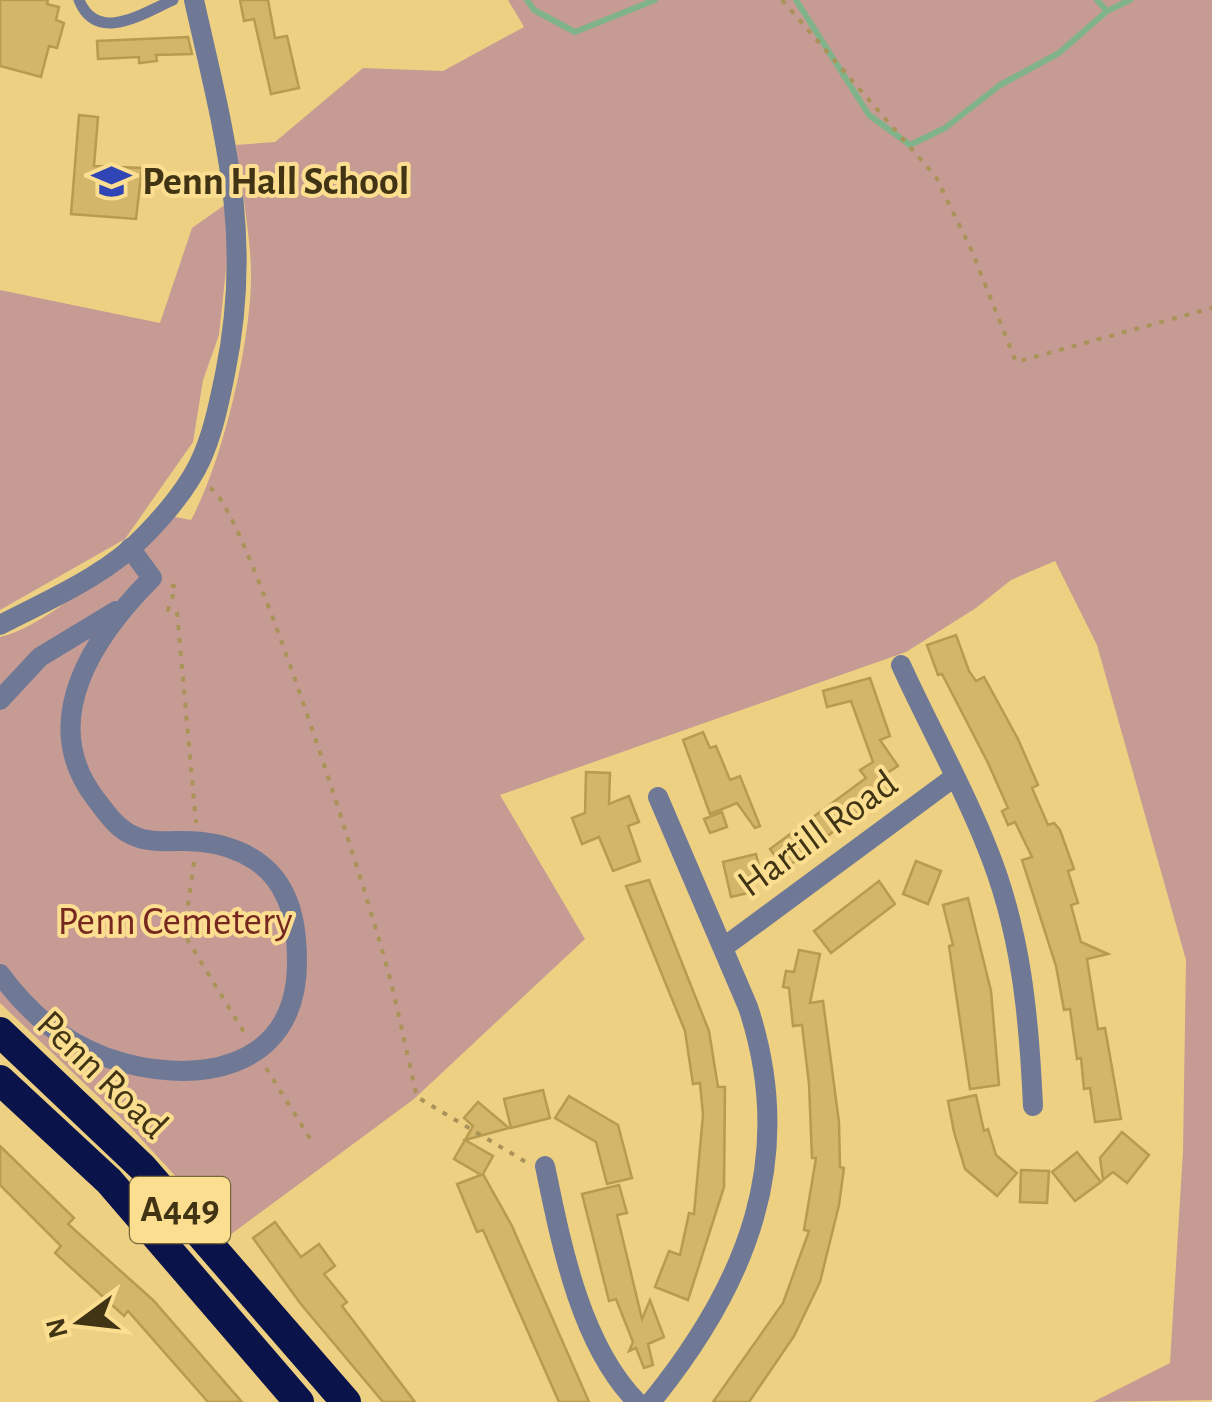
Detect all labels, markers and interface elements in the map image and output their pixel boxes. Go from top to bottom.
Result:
school or university icon: Penn Hall School [91,161,133,203]
place label: Penn Hall School [142,162,409,202]
street label: Hartill Road [731,763,905,905]
park label: Penn Cemetery [57,902,293,942]
street label: Penn Road [29,1003,175,1147]
road number: A449 [130,1177,230,1243]
north arrow [30,1272,130,1372]
text: N [42,1315,74,1341]

